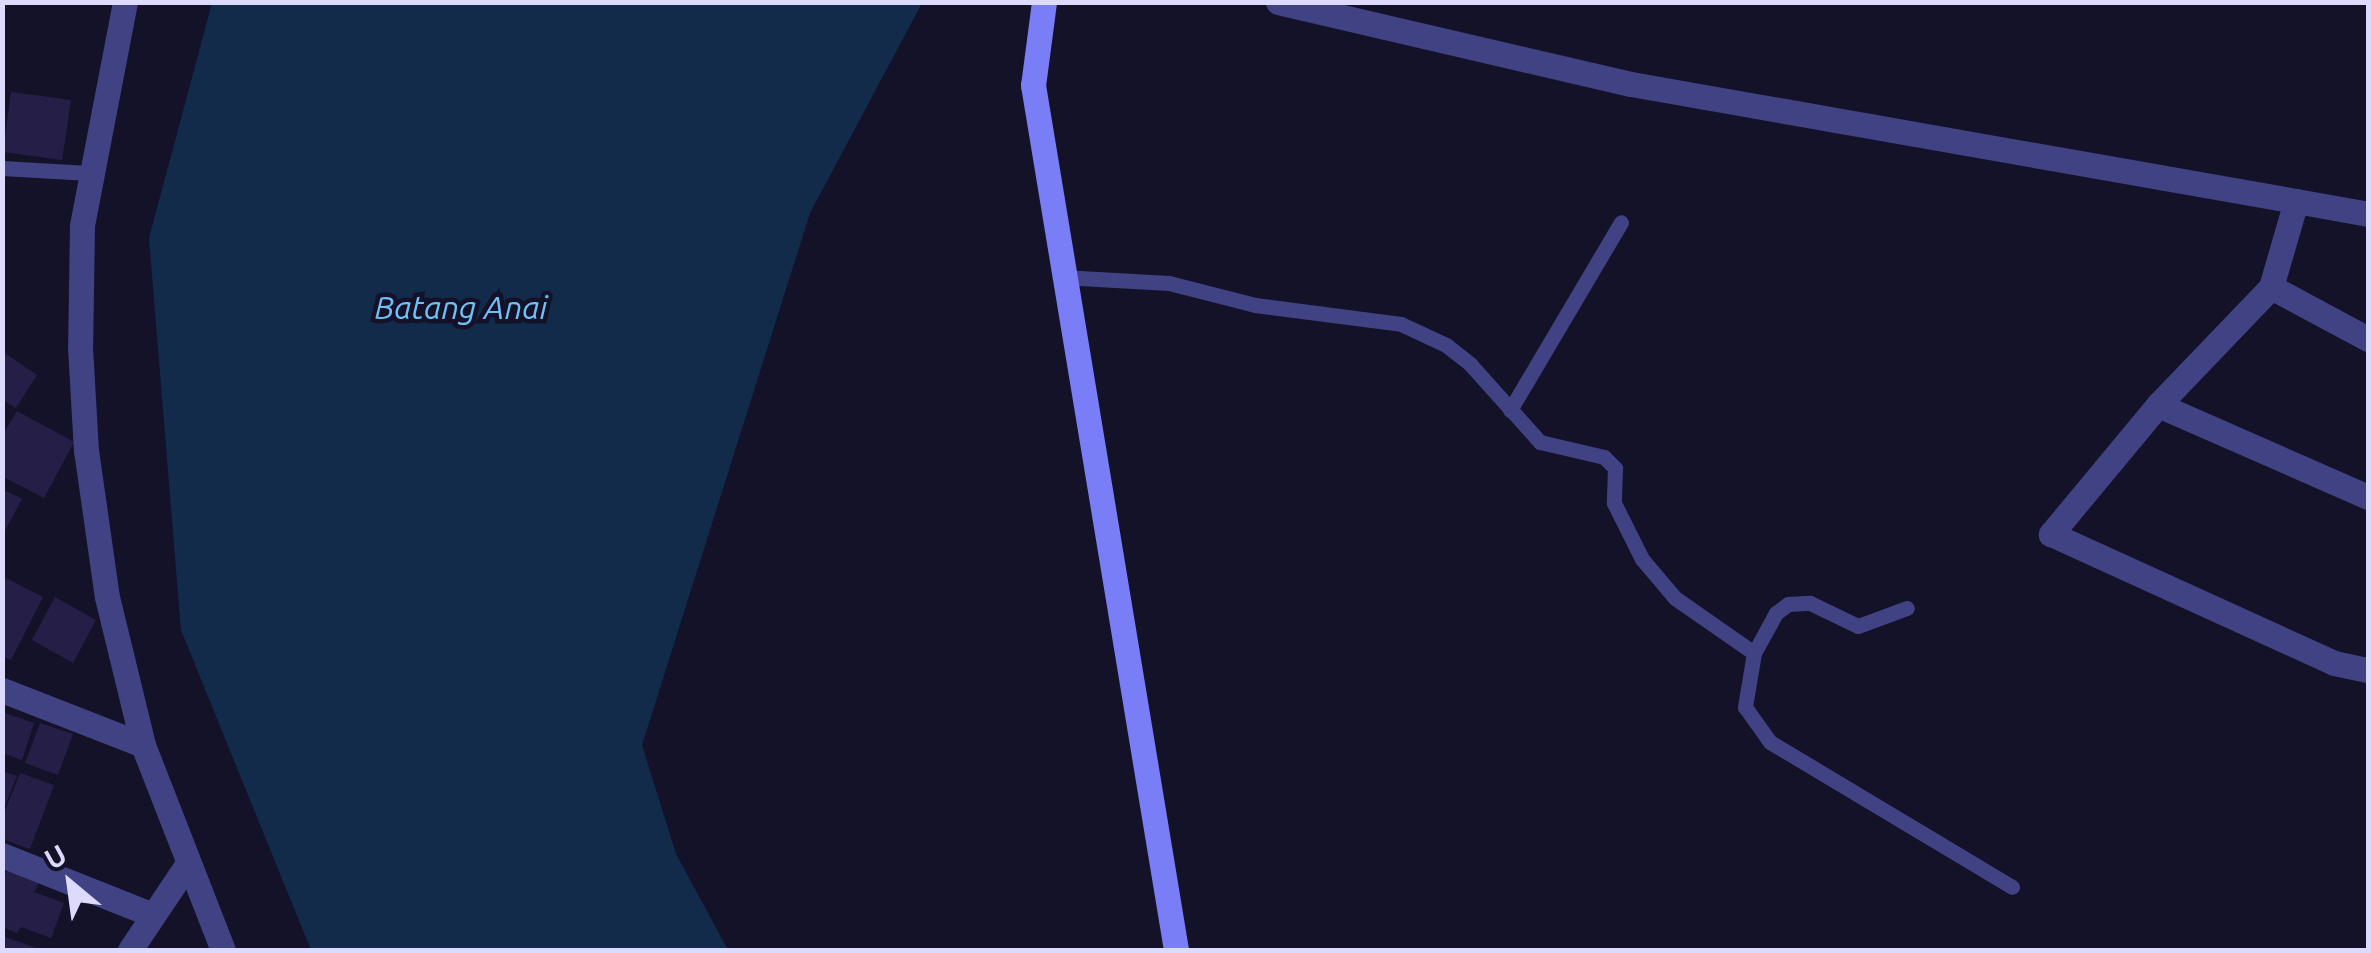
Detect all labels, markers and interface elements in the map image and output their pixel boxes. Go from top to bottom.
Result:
water label: Batang Anai [374,288,548,326]
north arrow [20,833,120,933]
text: U [39,838,71,875]

